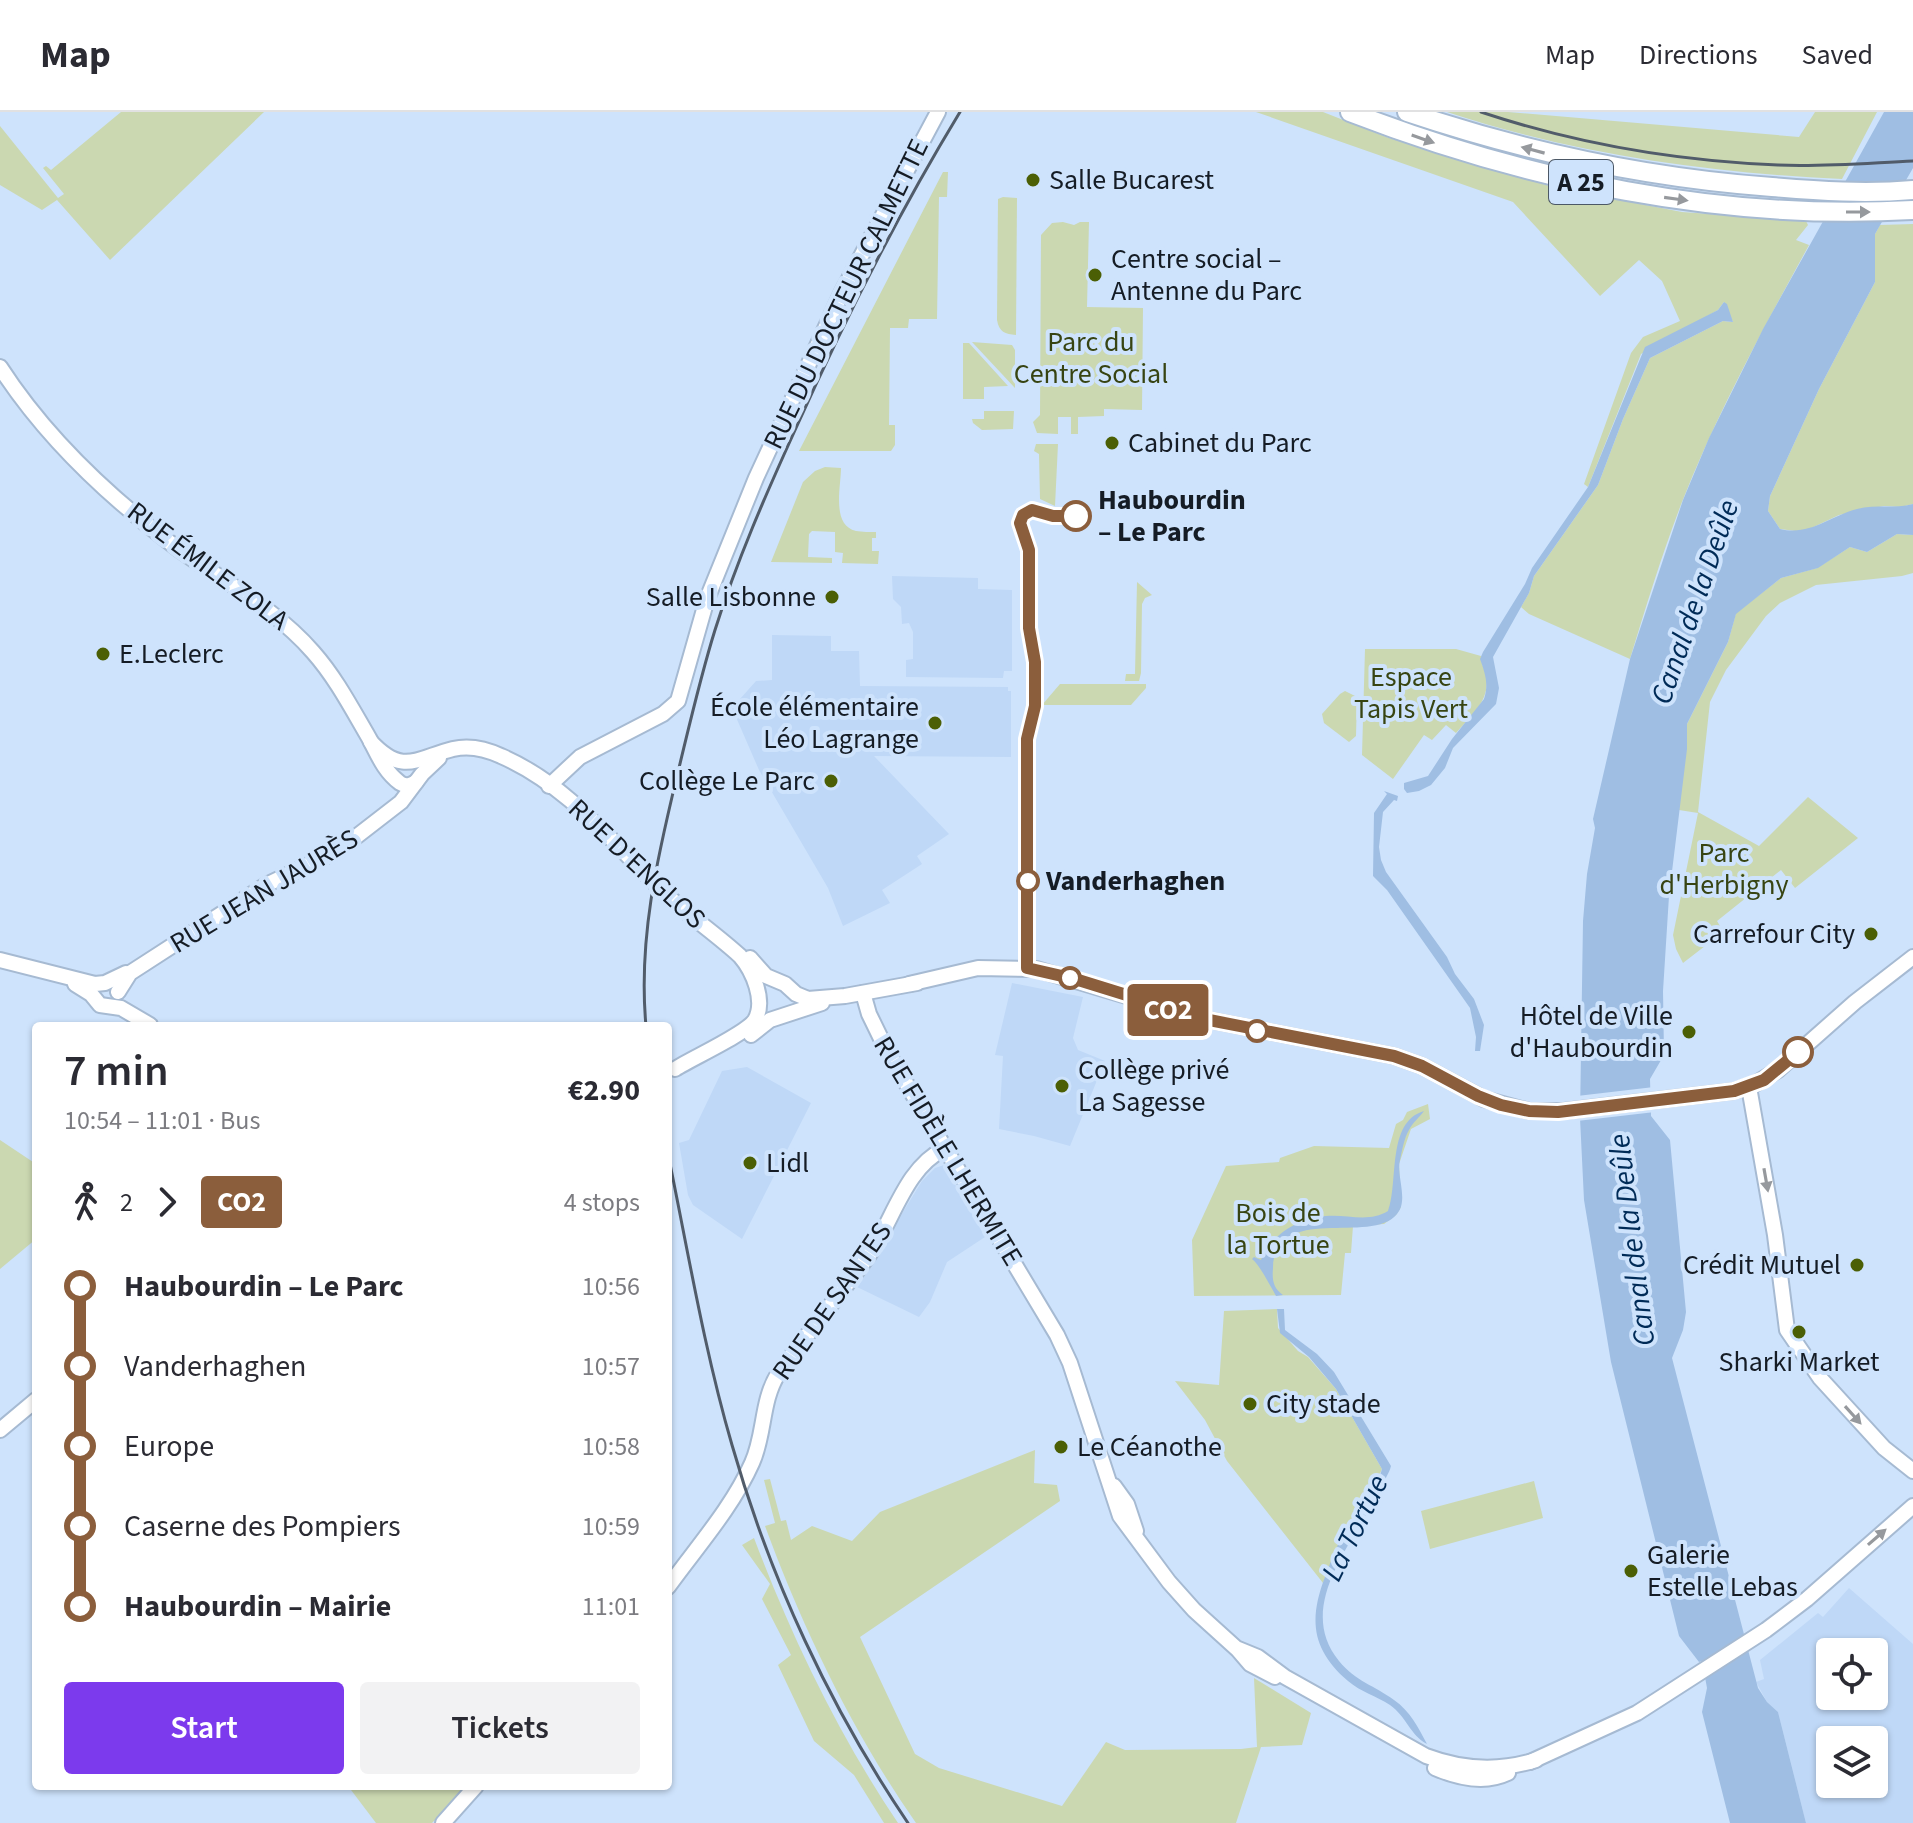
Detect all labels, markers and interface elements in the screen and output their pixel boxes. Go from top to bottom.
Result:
text: Map [40,28,111,82]
text: Map [1545,35,1595,75]
text: Directions [1639,35,1758,75]
text: Saved [1802,35,1873,75]
street label: RUE DU DOCTEUR CALMETTE [753,132,939,456]
one-way arrow [1412,133,1436,146]
one-way arrow [1520,143,1545,155]
place label: Salle Bucarest [1049,160,1215,200]
road number: A 25 [1549,160,1613,204]
marker: Salle Bucarest [1024,171,1042,189]
one-way arrow [1664,192,1689,205]
one-way arrow [1846,206,1871,218]
place label: Centre social – Antenne du Parc [1111,239,1302,311]
marker: Centre social – Antenne du Parc [1086,266,1104,284]
park label: Parc du Centre Social [1014,322,1168,394]
place label: Cabinet du Parc [1128,423,1312,463]
marker: Cabinet du Parc [1103,434,1121,452]
place label: Haubourdin – Le Parc [1098,480,1246,552]
street label: RUE ÉMILE ZOLA [119,492,298,640]
water label: Canal de la Deûle [1640,494,1750,710]
marker: Haubourdin – Le Parc [1061,501,1091,531]
place label: Salle Lisbonne [646,577,816,617]
marker: Salle Lisbonne [823,588,841,606]
place label: E.Leclerc [119,634,224,674]
marker: E.Leclerc [94,645,112,663]
park label: Espace Tapis Vert [1354,657,1468,729]
place label: École élémentaire Léo Lagrange [710,687,919,759]
marker: École élémentaire Léo Lagrange [926,714,944,732]
place label: Collège Le Parc [639,761,815,801]
marker: Collège Le Parc [822,772,840,790]
street label: RUE D'ENGLOS [559,790,715,938]
street label: RUE JEAN JAURÈS [162,819,366,963]
park label: Parc d'Herbigny [1659,833,1789,905]
place label: Vanderhaghen [1045,861,1225,901]
marker: Vanderhaghen [1017,870,1039,892]
place label: Carrefour City [1693,914,1855,954]
marker: Carrefour City [1862,925,1880,943]
unlabelled marker [1059,967,1081,989]
line badge: CO2 [1122,984,1214,1036]
text: CO2 [1143,990,1193,1030]
place label: Hôtel de Ville d'Haubourdin [1510,996,1673,1068]
unlabelled marker [1246,1020,1268,1042]
marker: Hôtel de Ville d'Haubourdin [1680,1023,1698,1041]
street label: RUE FIDÈLE LHERMITE [864,1029,1032,1273]
unlabelled marker [1783,1037,1813,1067]
text: 7 min [64,1040,169,1103]
place label: Collège privé La Sagesse [1078,1050,1229,1122]
text: €2.90 [568,1069,640,1112]
marker: Collège privé La Sagesse [1053,1077,1071,1095]
text: 10:54 – 11:01 · Bus [64,1102,260,1139]
water label: Canal de la Deûle [1598,1131,1666,1349]
place label: Lidl [766,1143,809,1183]
marker: Lidl [741,1154,759,1172]
one-way arrow [1760,1168,1773,1193]
icon: walk [64,1180,108,1224]
icon: forward [145,1180,189,1224]
text: CO2 [217,1182,266,1222]
text: 2 [120,1184,133,1221]
text: 4 stops [564,1184,640,1221]
park label: Bois de la Tortue [1226,1193,1330,1265]
street label: RUE DE SANTES [763,1214,901,1388]
place label: Crédit Mutuel [1683,1245,1841,1285]
marker: Crédit Mutuel [1848,1256,1866,1274]
text: Haubourdin – Le Parc [124,1265,404,1308]
text: 10:56 [582,1268,640,1305]
marker: Sharki Market [1790,1323,1808,1341]
place label: Sharki Market [1719,1342,1880,1382]
text: Vanderhaghen [124,1345,306,1388]
text: 10:57 [582,1348,640,1385]
place label: City stade [1266,1384,1381,1424]
marker: City stade [1241,1395,1259,1413]
one-way arrow [1844,1406,1862,1425]
text: Europe [124,1425,214,1468]
place label: Le Céanothe [1077,1427,1222,1467]
text: 10:58 [582,1428,640,1465]
marker: Le Céanothe [1052,1438,1070,1456]
water label: La Tortue [1311,1467,1399,1589]
text: Caserne des Pompiers [124,1505,401,1548]
text: 10:59 [582,1508,640,1545]
one-way arrow [1868,1529,1887,1547]
place label: Galerie Estelle Lebas [1647,1535,1798,1607]
marker: Galerie Estelle Lebas [1622,1562,1640,1580]
text: Haubourdin – Mairie [124,1585,391,1628]
text: 11:01 [582,1588,640,1625]
map controls [1816,1638,1888,1798]
button: locate [1816,1638,1888,1710]
button: Start [64,1682,344,1774]
button: Tickets [360,1682,640,1774]
button: layers [1816,1726,1888,1798]

